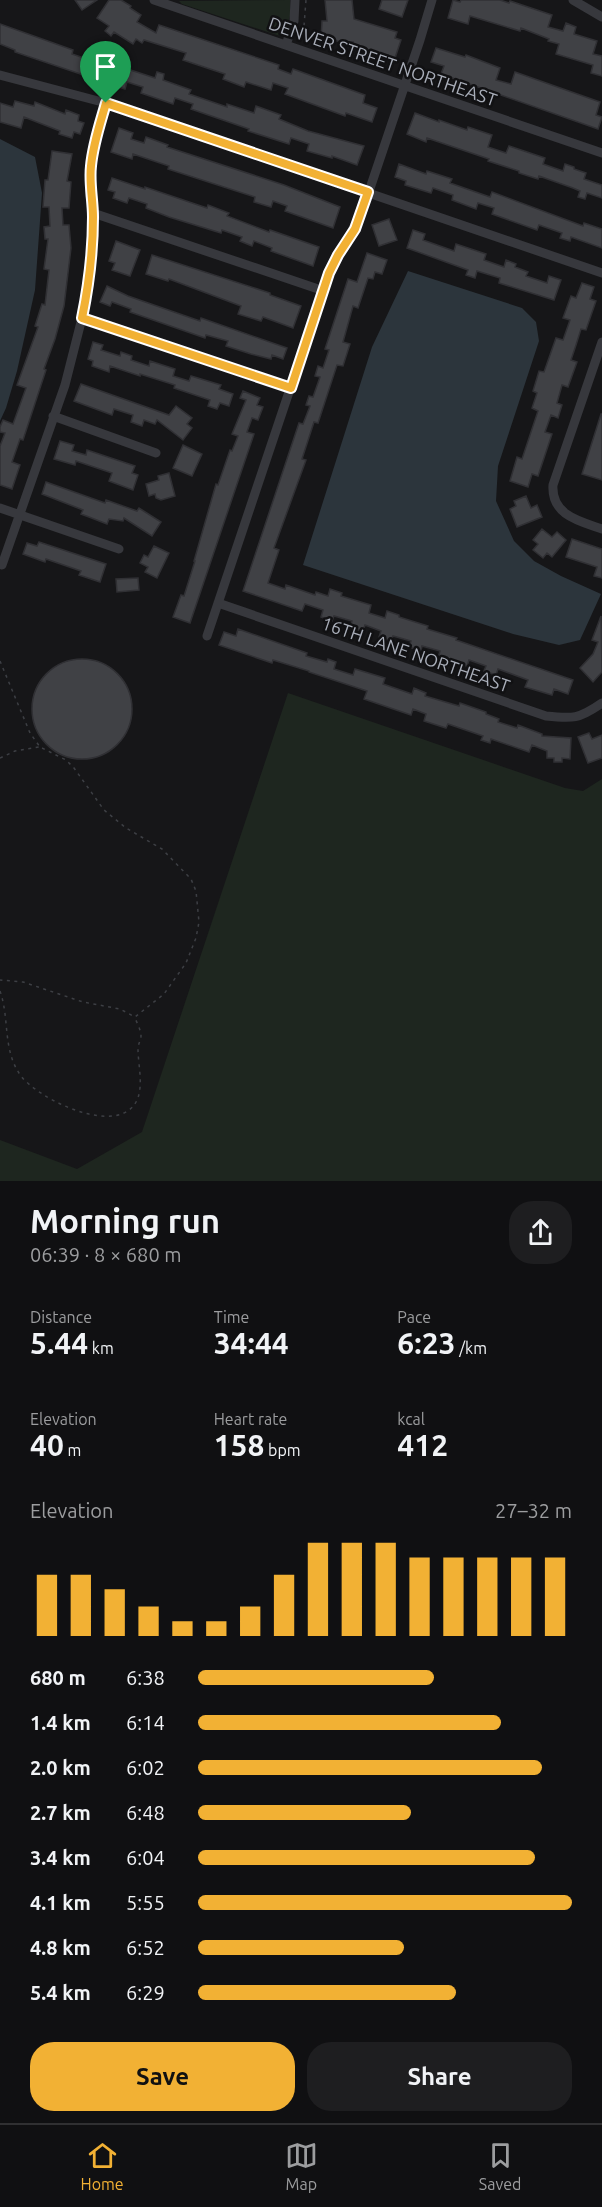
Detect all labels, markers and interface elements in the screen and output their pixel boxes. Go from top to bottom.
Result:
street label: DENVER STREET NORTHEAST [266,12,500,110]
pin [80,41,131,103]
icon: arrive [89,50,122,83]
street label: 16TH LANE NORTHEAST [319,612,513,696]
button: share [509,1201,572,1264]
text: Morning run [30,1202,220,1239]
text: 06:39 · 8 × 680 m [30,1243,182,1266]
text: Distance [30,1308,92,1326]
text: Time [214,1308,249,1326]
text: Pace [397,1308,431,1326]
text: 5.44 [30,1326,88,1360]
text: 34:44 [214,1326,289,1360]
text: 6:23 [397,1326,455,1360]
text: km [88,1339,114,1357]
text: /km [455,1339,487,1357]
text: Elevation [30,1410,97,1428]
text: Heart rate [214,1410,287,1428]
text: kcal [397,1410,425,1428]
text: 40 [30,1428,64,1462]
text: 158 [214,1428,264,1462]
text: 412 [397,1428,448,1462]
text: m [64,1441,81,1459]
text: bpm [264,1441,301,1459]
text: Elevation [30,1499,113,1522]
text: 27–32 m [495,1499,572,1522]
text: 680 m [30,1666,86,1689]
text: 6:38 [126,1666,165,1689]
text: 1.4 km [30,1711,91,1734]
text: 6:14 [126,1711,165,1734]
text: 2.0 km [30,1756,91,1779]
text: 6:02 [126,1756,165,1779]
text: 2.7 km [30,1801,91,1824]
text: 6:48 [126,1801,165,1824]
text: 3.4 km [30,1846,91,1869]
text: 6:04 [126,1846,165,1869]
text: 4.1 km [30,1891,91,1914]
text: 5:55 [126,1891,165,1914]
text: 4.8 km [30,1936,91,1959]
text: 6:52 [126,1936,165,1959]
text: 5.4 km [30,1981,91,2004]
text: 6:29 [126,1981,165,2004]
button: Save [30,2042,295,2111]
button: Share [307,2042,572,2111]
tab: Home [81,2139,124,2193]
tab: Map [285,2139,318,2193]
tab: Saved [479,2139,521,2193]

